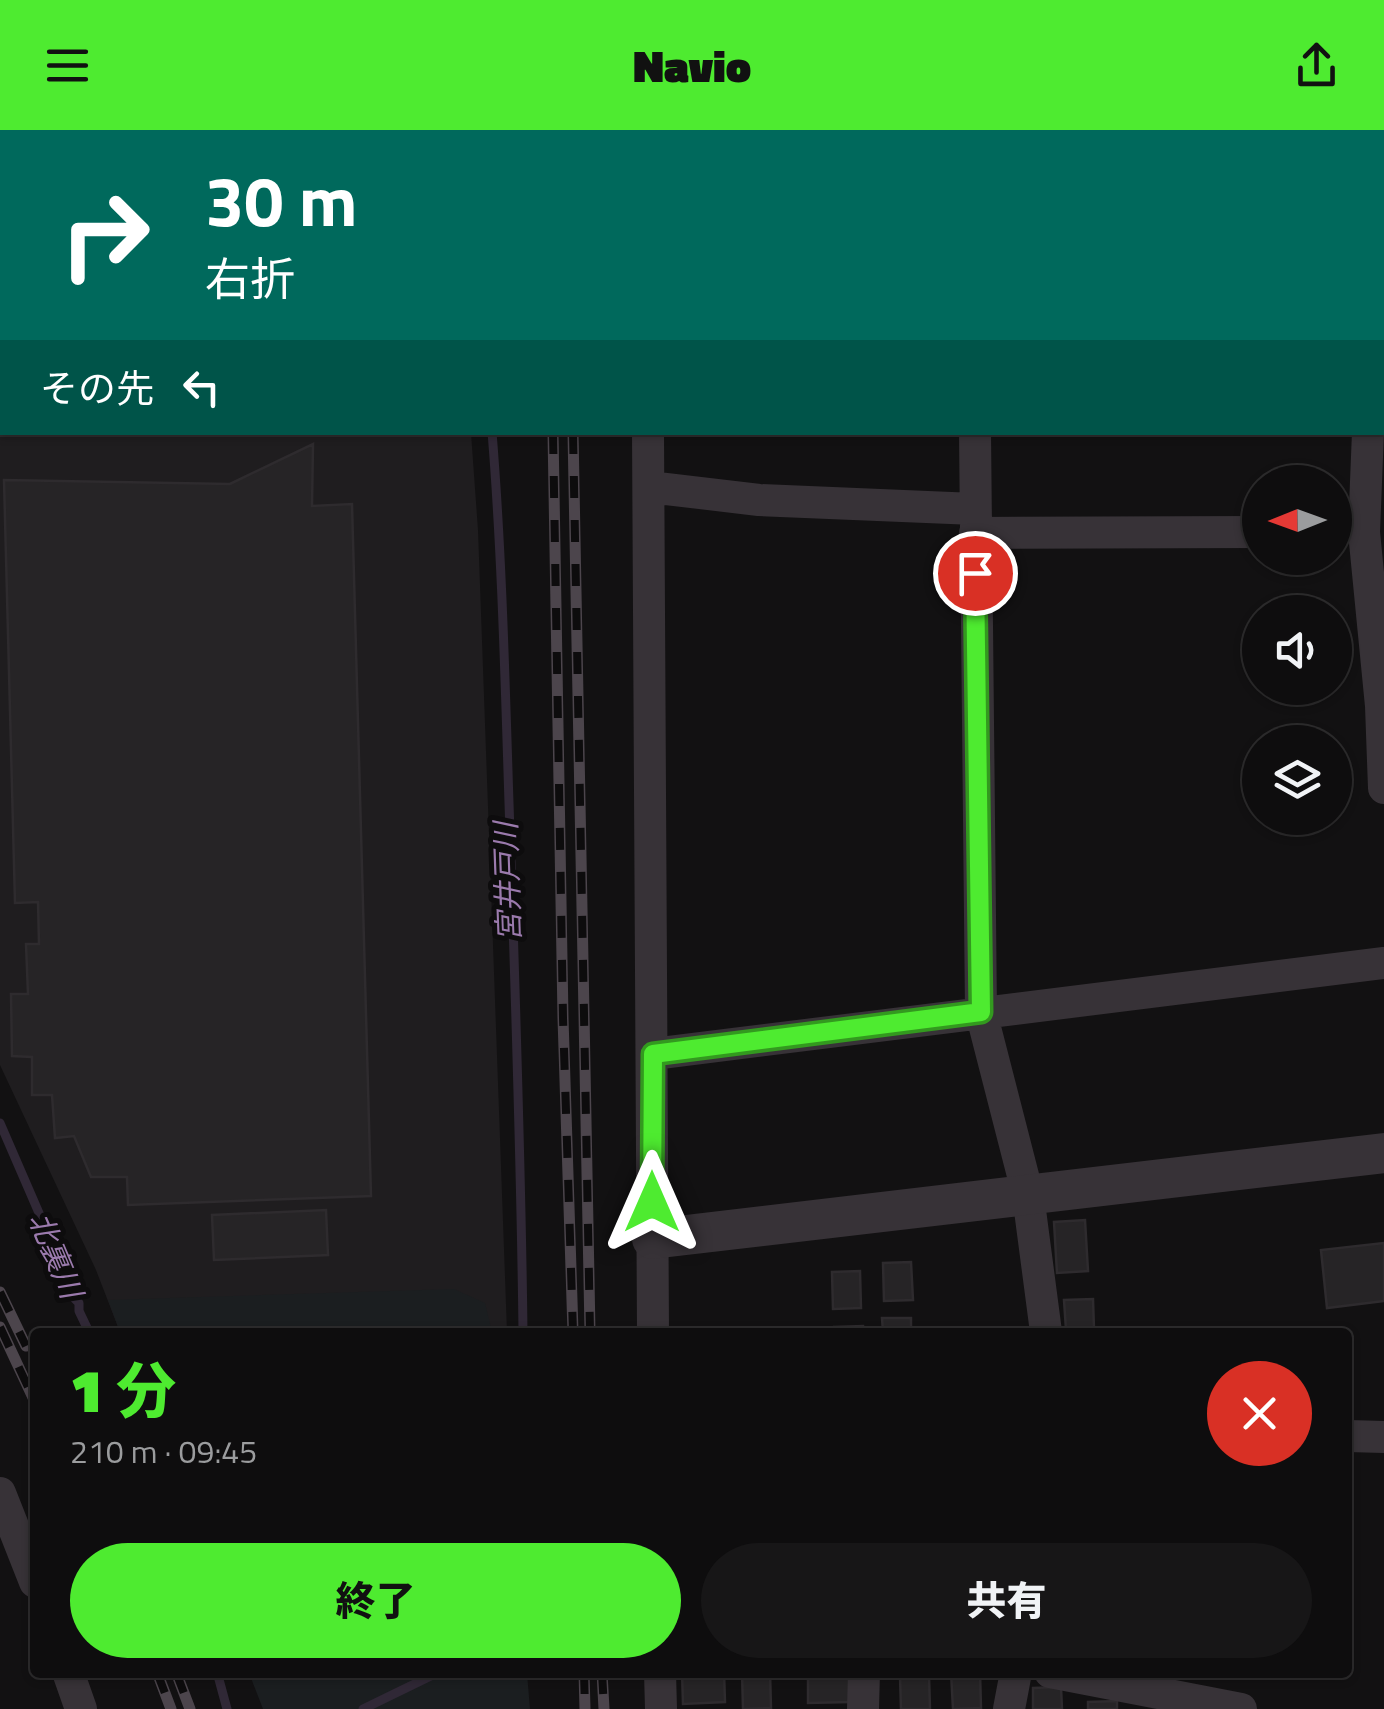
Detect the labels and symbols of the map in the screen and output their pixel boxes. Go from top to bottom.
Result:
north arrow [1242,465,1352,575]
pin [933,531,1018,616]
water label: 宮井戸川 [482,818,532,943]
position arrow [600,1150,704,1254]
water label: 北裏川 [17,1205,96,1308]

